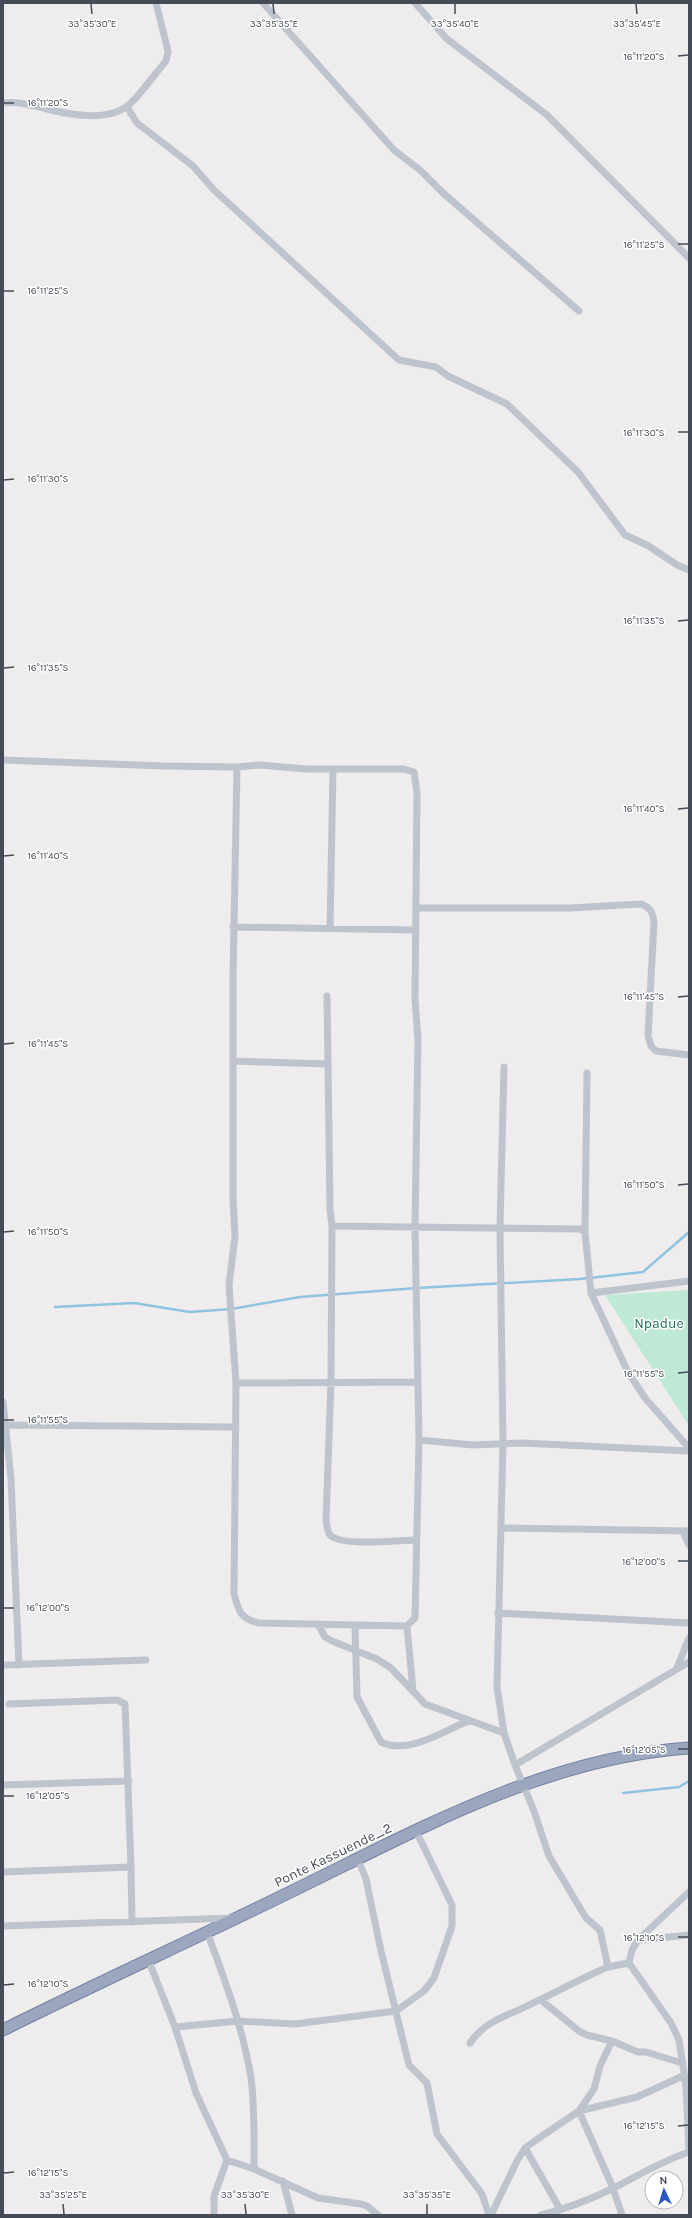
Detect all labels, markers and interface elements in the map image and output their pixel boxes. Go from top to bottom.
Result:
text: 33°35'30"E [68,18,116,30]
text: 33°35'35"E [250,18,298,30]
text: 33°35'40"E [431,18,479,30]
text: 33°35'45"E [613,18,661,30]
text: 16°11'20"S [623,51,665,63]
text: 16°11'20"S [27,97,69,109]
text: 16°11'25"S [624,239,664,251]
text: 16°11'25"S [28,285,68,297]
text: 16°11'30"S [623,427,665,439]
text: 16°11'30"S [27,473,69,485]
text: 16°11'35"S [623,615,665,627]
text: 16°11'35"S [27,662,69,674]
text: 16°11'40"S [623,803,665,815]
text: 16°11'40"S [27,850,69,862]
text: 16°11'45"S [624,991,664,1003]
text: 16°11'45"S [28,1038,68,1050]
text: 16°11'50"S [623,1179,665,1191]
text: 16°11'50"S [27,1226,69,1238]
park label: Npadue [634,1315,684,1332]
text: 16°11'55"S [624,1368,664,1380]
text: 16°11'55"S [28,1414,68,1426]
text: 16°12'00"S [622,1556,666,1568]
text: 16°12'00"S [26,1602,70,1614]
text: 16°12'05"S [622,1744,666,1756]
text: 16°12'05"S [26,1790,70,1802]
street label: Ponte Kassuende_2 [272,1819,394,1891]
text: 16°12'10"S [623,1932,665,1944]
text: 16°12'10"S [27,1978,69,1990]
text: 16°12'15"S [624,2120,664,2132]
text: 16°12'15"S [28,2167,68,2179]
north arrow [644,2170,684,2210]
text: N [659,2174,668,2187]
text: 33°35'25"E [39,2189,87,2201]
text: 33°35'30"E [221,2189,269,2201]
text: 33°35'35"E [403,2189,451,2201]

